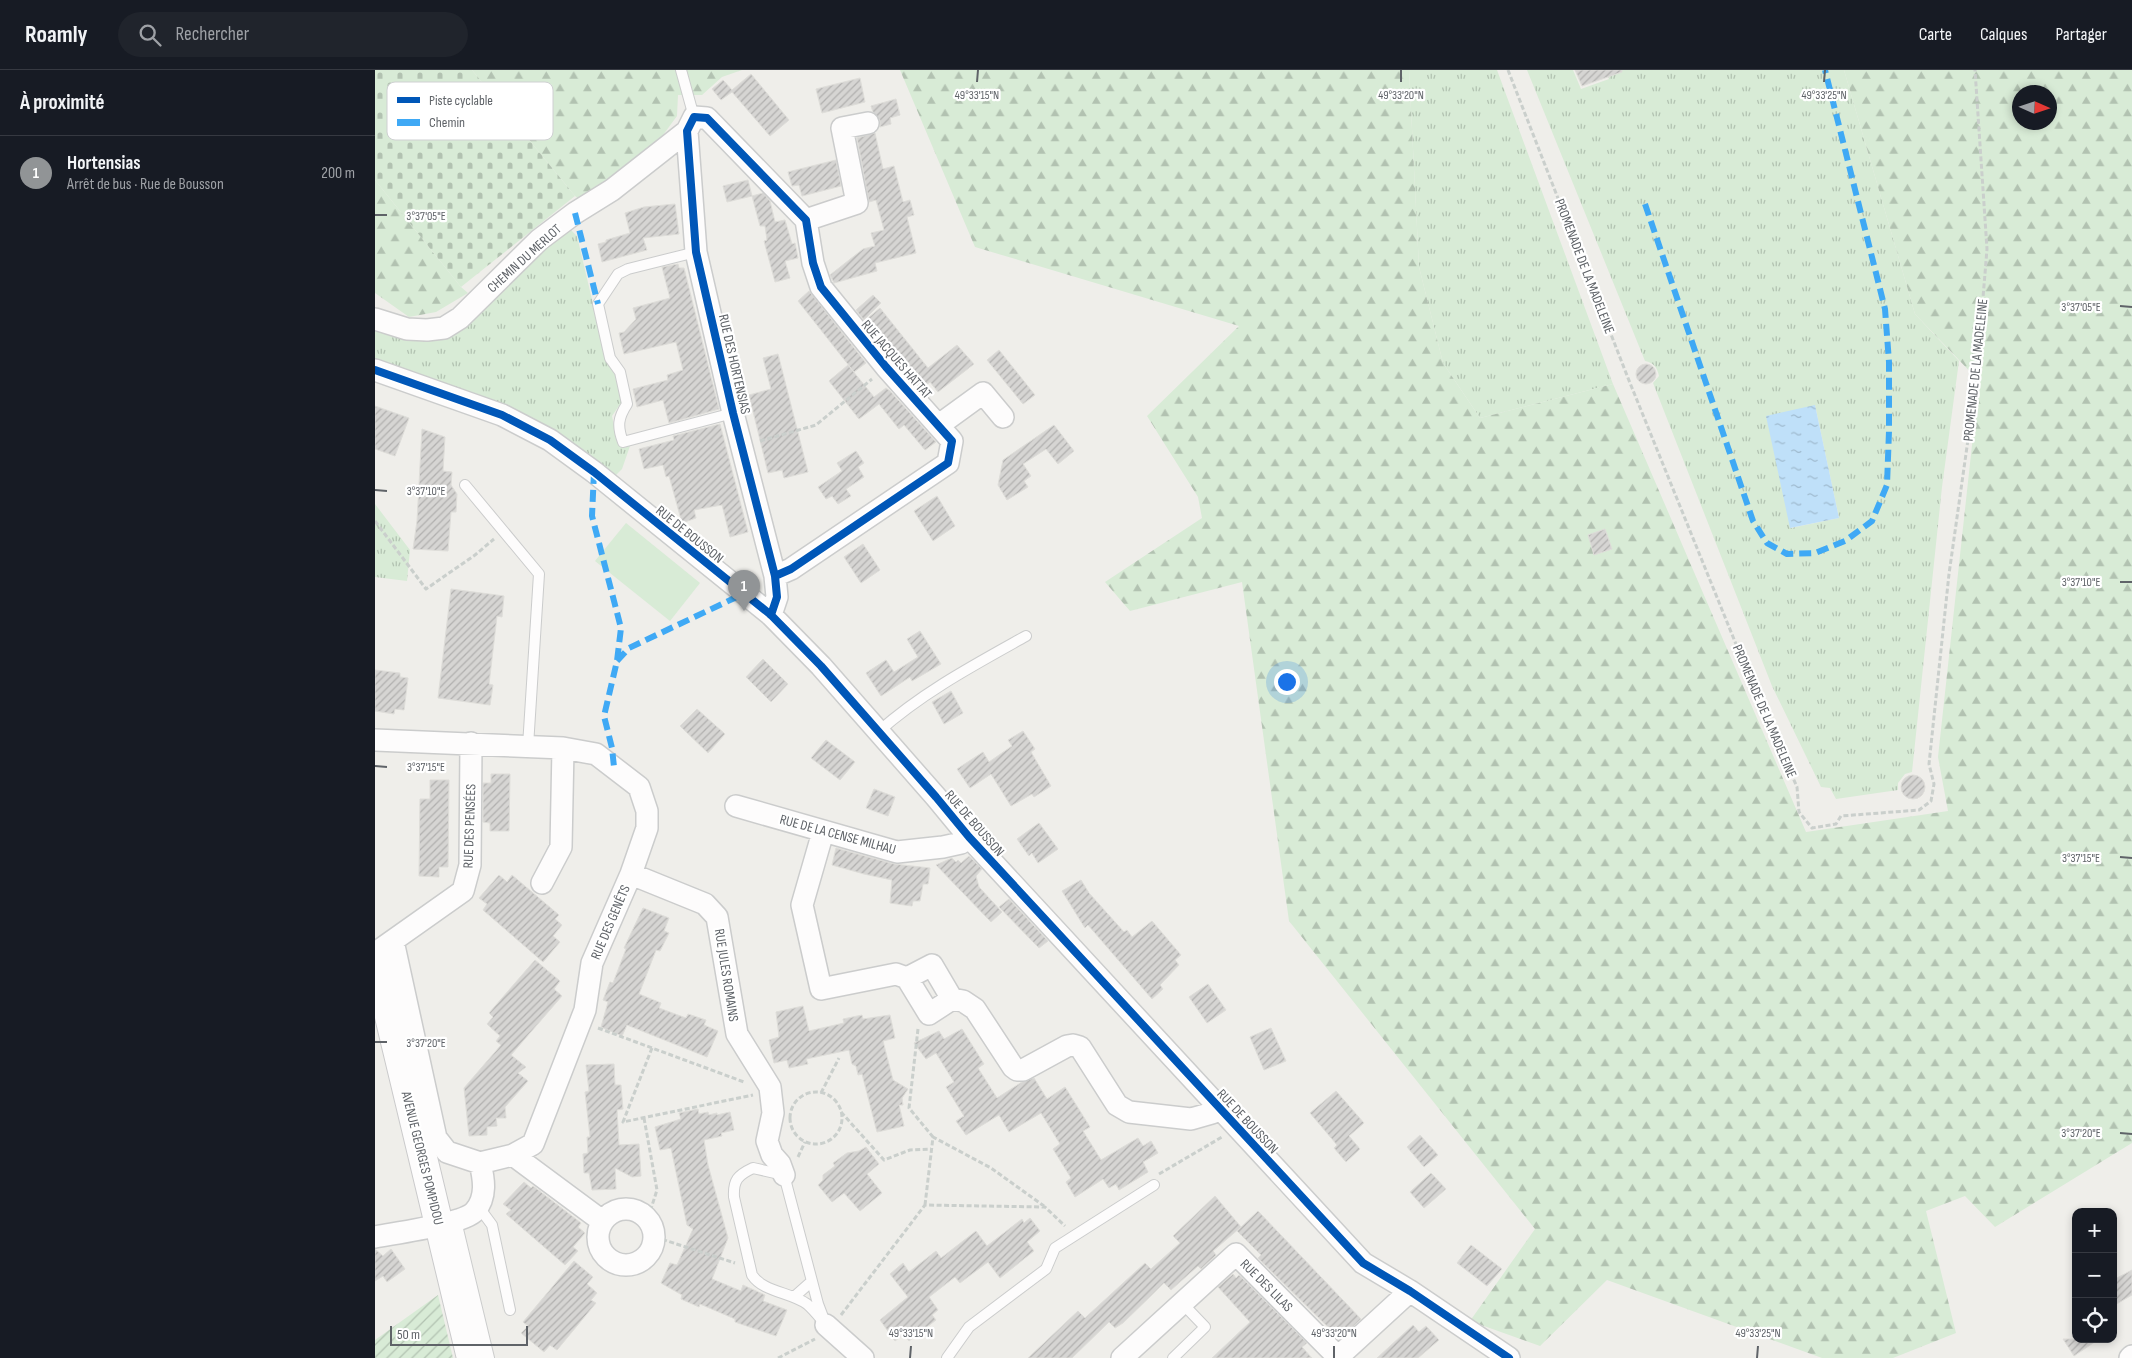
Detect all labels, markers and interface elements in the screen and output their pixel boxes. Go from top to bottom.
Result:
search box [118,12,468,57]
text: Roamly [25,20,88,49]
icon: search [136,21,164,49]
text: Rechercher [176,23,249,46]
text: Carte [1919,24,1952,45]
text: Calques [1980,24,2027,45]
text: Partager [2055,24,2107,45]
legend [387,82,553,140]
north arrow [2012,85,2057,130]
text: 49°33'15"N [955,88,999,103]
text: 49°33'20"N [1378,88,1424,103]
text: 49°33'25"N [1801,88,1847,103]
text: À proximité [20,90,105,115]
text: Piste cyclable [429,92,493,109]
text: Chemin [429,114,465,131]
text: Hortensias [67,152,141,175]
text: 1 [33,164,39,183]
text: 200 m [321,164,355,183]
text: Arrêt de bus · Rue de Bousson [67,175,224,194]
street label: PROMENADE DE LA MADELEINE [1551,196,1618,336]
text: 3°37'05"E [406,209,446,224]
street label: CHEMIN DU MERLOT [484,220,565,296]
street label: PROMENADE DE LA MADELEINE [1960,298,1991,442]
text: 3°37'05"E [2061,300,2101,315]
street label: RUE DES HORTENSIAS [715,313,754,416]
street label: RUE JACQUES HATTAT [858,316,936,403]
text: 3°37'10"E [407,484,445,499]
street label: RUE DE BOUSSON [652,502,727,567]
pin: 1 [728,570,760,611]
text: 3°37'10"E [2062,575,2100,590]
street label: PROMENADE DE LA MADELEINE [1729,642,1800,781]
your location [1274,669,1300,695]
text: 3°37'15"E [407,760,445,775]
street label: RUE DES PENSÉES [460,783,479,869]
street label: RUE DE BOUSSON [941,787,1008,860]
street label: RUE DE LA CENSE MILHAU [778,811,898,858]
text: 3°37'15"E [2062,851,2100,866]
street label: RUE DES GENÊTS [587,882,634,962]
street label: RUE JULES ROMAINS [711,927,742,1023]
text: 3°37'20"E [406,1036,446,1051]
street label: RUE DE BOUSSON [1213,1086,1282,1157]
street label: AVENUE GEORGES POMPIDOU [397,1089,447,1227]
text: 3°37'20"E [2061,1126,2101,1141]
map controls [2072,1208,2117,1343]
button: + [2072,1208,2117,1253]
button: − [2072,1253,2117,1298]
street label: RUE DES LILAS [1237,1255,1297,1315]
button: locate [2072,1298,2117,1343]
scale bar [390,1323,527,1346]
text: 50 m [397,1326,420,1343]
text: 49°33'15"N [889,1326,933,1341]
text: 49°33'20"N [1311,1326,1357,1341]
text: 49°33'25"N [1735,1326,1781,1341]

